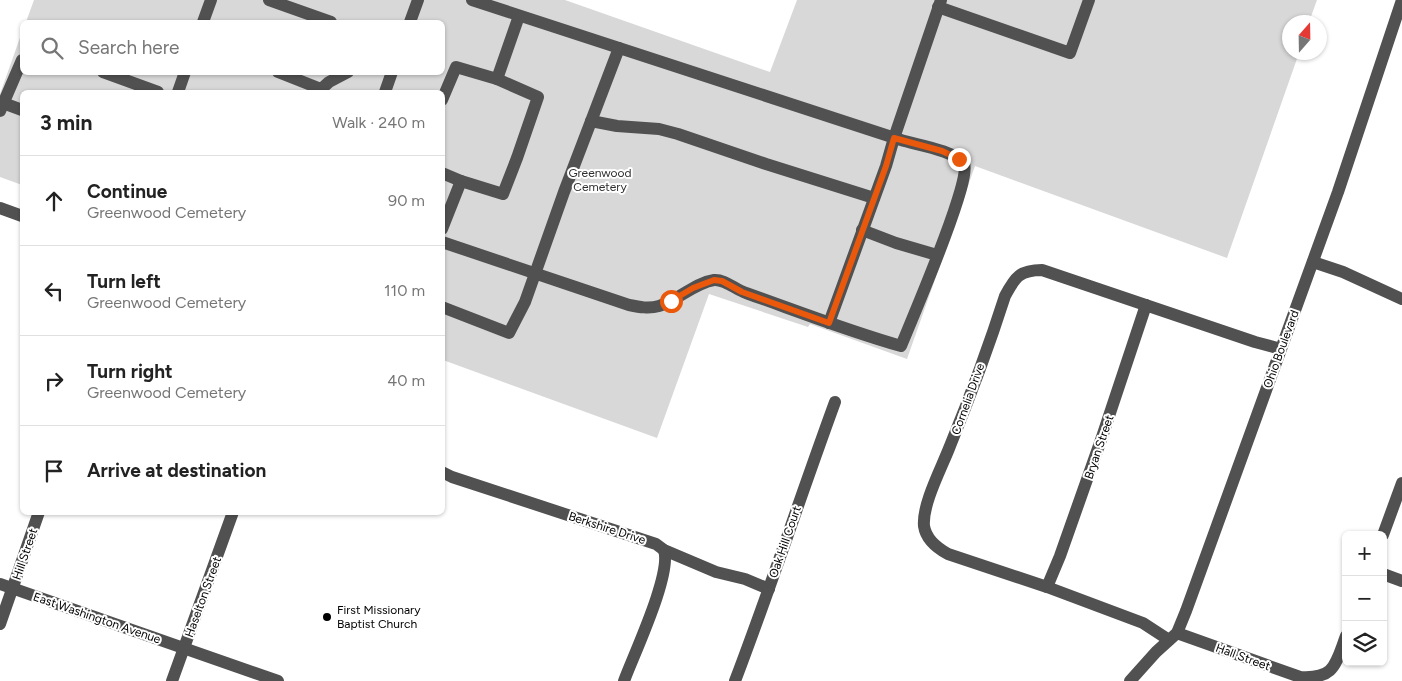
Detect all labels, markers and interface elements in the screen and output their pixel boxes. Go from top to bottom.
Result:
north arrow [1282,15,1327,60]
search box [20,20,445,75]
icon: search [38,34,66,62]
text: Search here [78,36,180,59]
text: 3 min [40,110,92,135]
text: Walk · 240 m [332,113,425,132]
route end [948,148,971,171]
park label: Greenwood Cemetery [568,166,632,194]
text: Continue [87,180,167,203]
icon: ahead [40,187,68,215]
text: 90 m [388,191,425,210]
text: Greenwood Cemetery [87,203,246,222]
text: Turn left [87,270,161,293]
icon: left [40,277,68,305]
text: 110 m [384,281,425,300]
route start [660,290,683,313]
text: Greenwood Cemetery [87,293,246,312]
street label: Ohio Boulevard [1260,308,1302,390]
text: Turn right [87,360,173,383]
street label: Cornelia Drive [949,361,988,437]
icon: right [40,367,68,395]
text: 40 m [387,371,425,390]
text: Greenwood Cemetery [87,383,246,402]
street label: Bryan Street [1081,413,1117,481]
icon: arrive [40,457,68,485]
text: Arrive at destination [87,459,266,482]
street label: Oak Hill Court [766,504,804,580]
street label: Berkshire Drive [567,509,648,547]
street label: Hill Street [10,526,41,582]
map controls [1342,531,1387,666]
button: + [1342,531,1387,576]
street label: Haselton Street [182,554,224,639]
button: − [1342,576,1387,621]
street label: East Washington Avenue [31,590,163,647]
place label: First Missionary Baptist Church [337,603,421,631]
marker: First Missionary Baptist Church [321,611,333,623]
button: layers [1342,621,1387,666]
street label: Hall Street [1214,641,1273,673]

